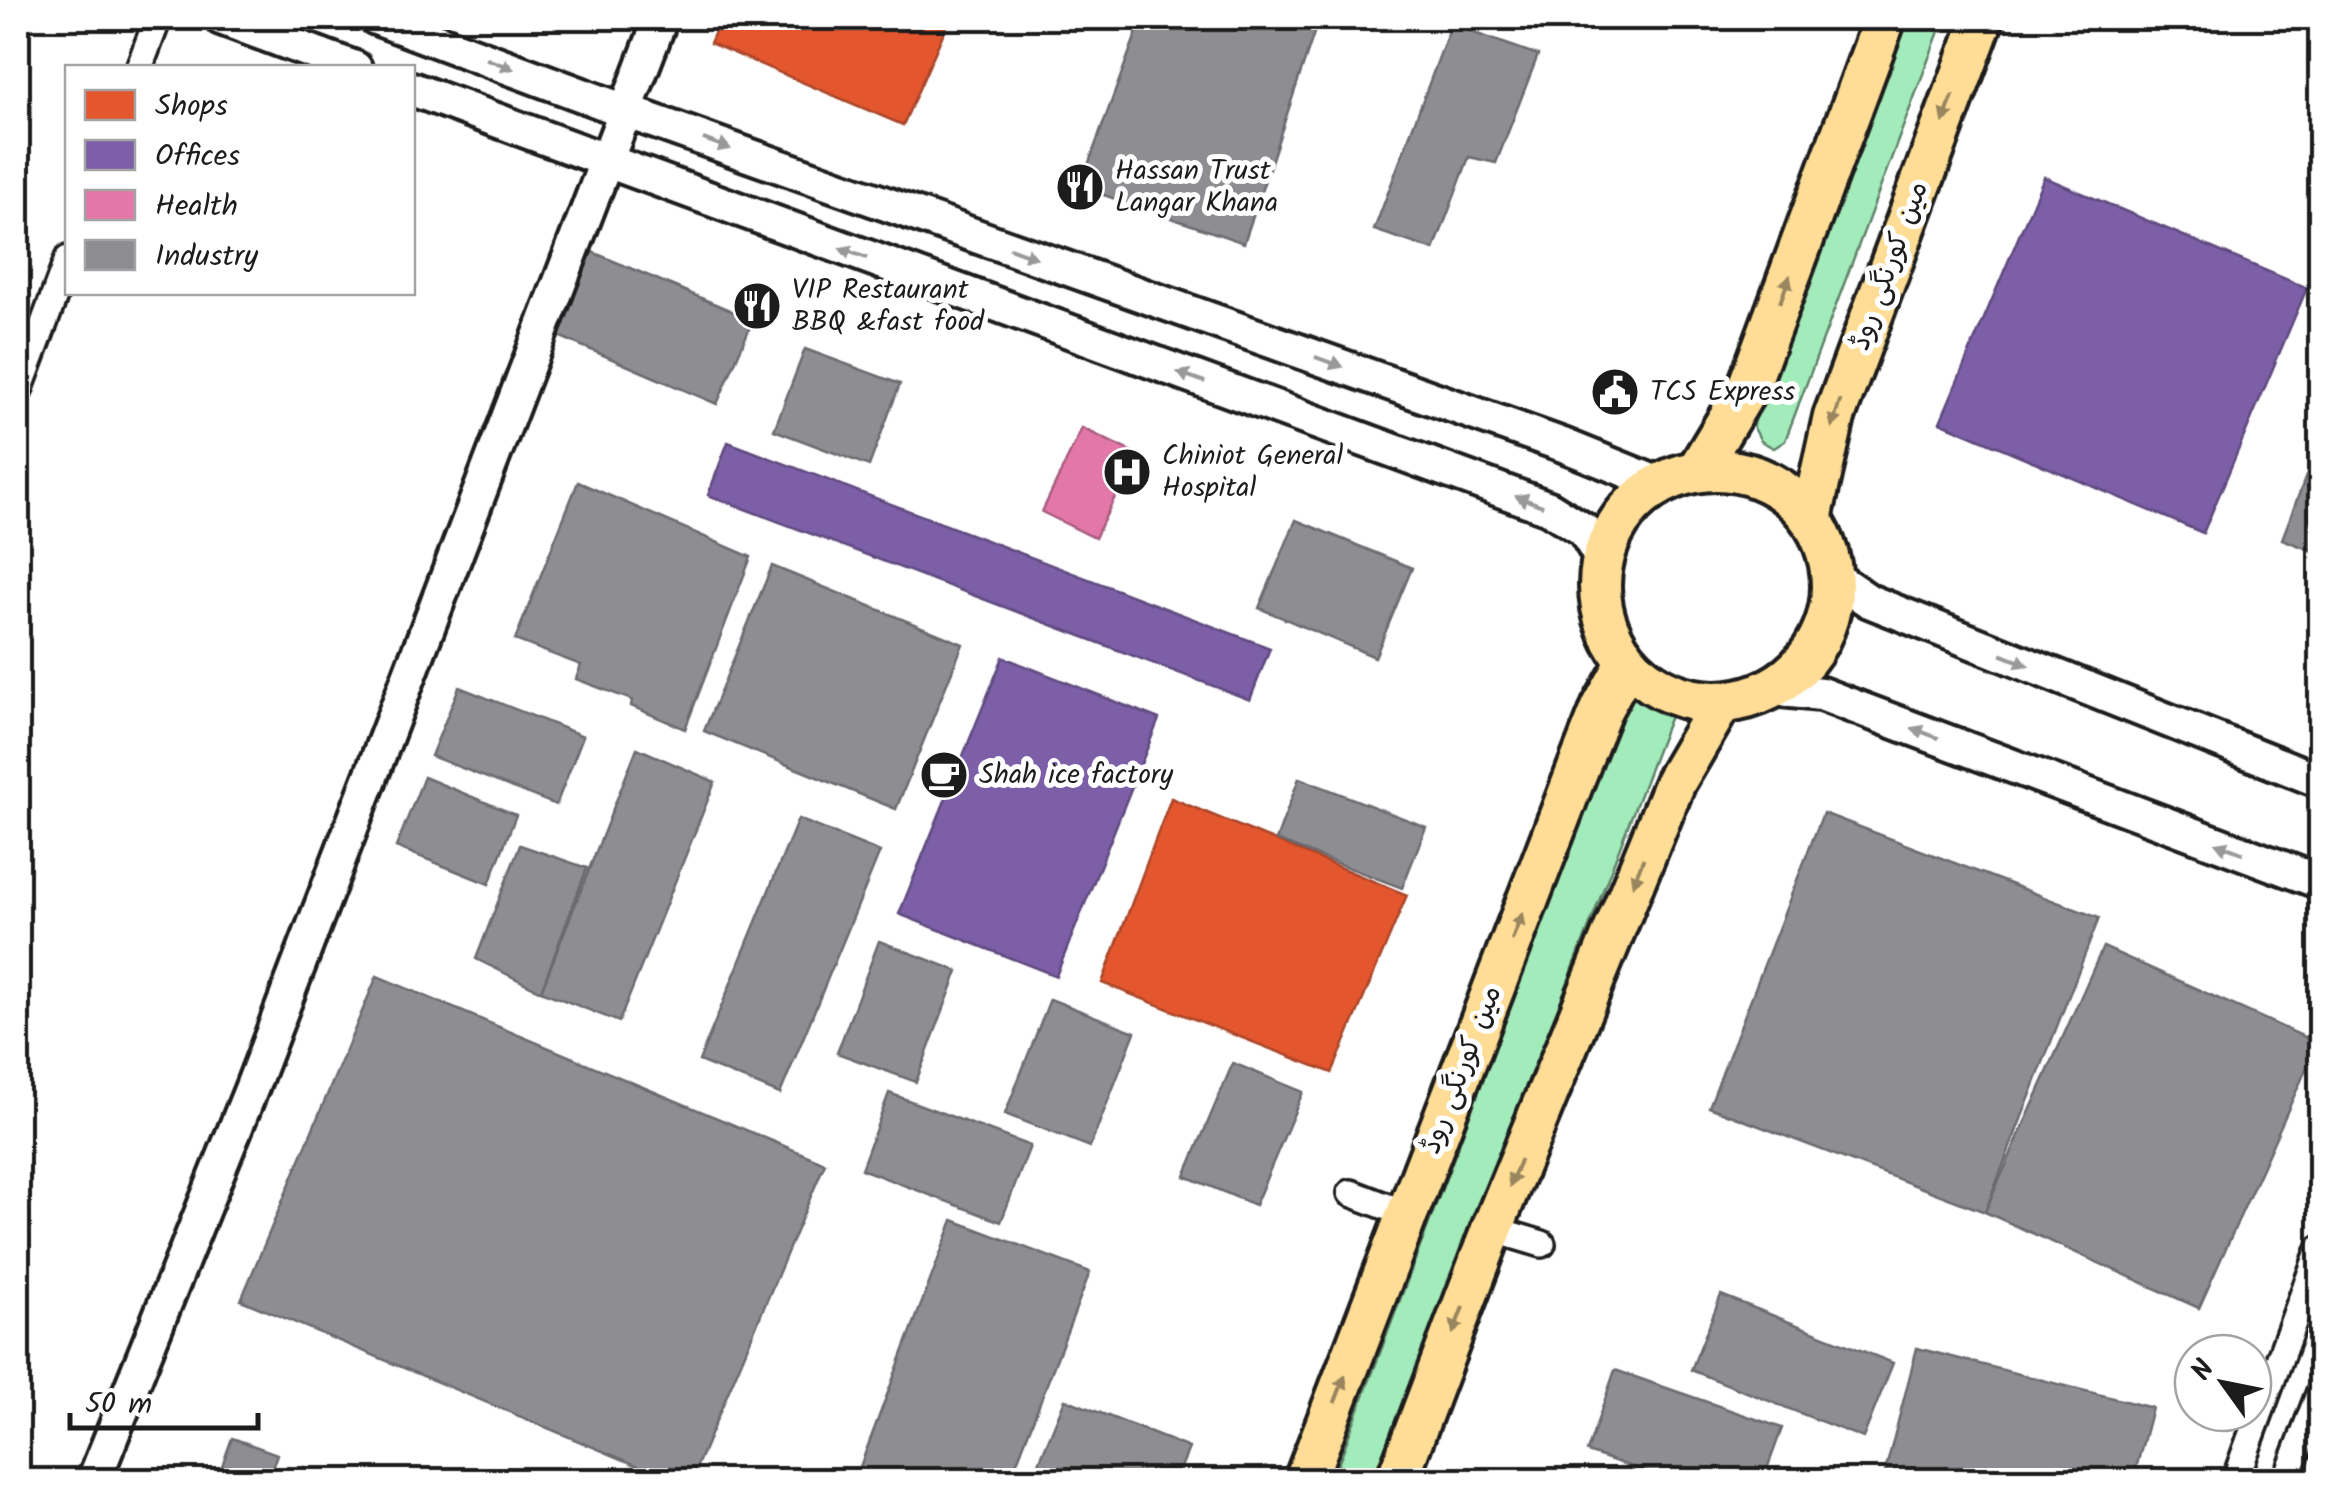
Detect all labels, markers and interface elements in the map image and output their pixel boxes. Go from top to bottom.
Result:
one-way arrow [485,57,515,72]
legend [65,65,415,295]
text: Shops [155,83,228,131]
one-way arrow [1940,94,1956,124]
text: Offices [155,133,240,181]
one-way arrow [703,137,733,152]
place label: Hassan Trust Langar Khana [1115,149,1278,226]
restaurant icon: Hassan Trust Langar Khana [1054,161,1106,213]
street label: مین کورنگی روڈ [1839,175,1941,357]
text: Health [155,183,238,231]
text: Industry [155,233,259,281]
one-way arrow [837,245,867,260]
one-way arrow [1009,246,1039,261]
place label: VIP Restaurant BBQ &fast food [792,268,985,345]
one-way arrow [1777,274,1793,304]
restaurant icon: VIP Restaurant BBQ &fast food [731,280,783,332]
one-way arrow [1315,355,1345,370]
public building icon: TCS Express [1589,366,1641,418]
one-way arrow [1175,369,1205,384]
place label: TCS Express [1650,370,1795,415]
one-way arrow [1828,399,1843,429]
place label: Chiniot General Hospital [1162,434,1343,511]
hospital icon: Chiniot General Hospital [1101,446,1153,498]
one-way arrow [1513,493,1543,508]
one-way arrow [2000,653,2030,669]
one-way arrow [1910,725,1940,740]
cafe icon: Shah ice factory [918,749,970,801]
place label: Shah ice factory [979,753,1174,798]
one-way arrow [2214,840,2244,855]
one-way arrow [1629,857,1645,887]
one-way arrow [1509,911,1525,941]
street label: مین کورنگی روڈ [1409,979,1515,1161]
one-way arrow [1507,1158,1523,1188]
one-way arrow [1449,1306,1465,1336]
north arrow [2173,1333,2273,1433]
text: N [2180,1351,2228,1390]
scale bar [70,1368,258,1430]
one-way arrow [1333,1374,1348,1404]
text: 50 m [85,1381,152,1429]

